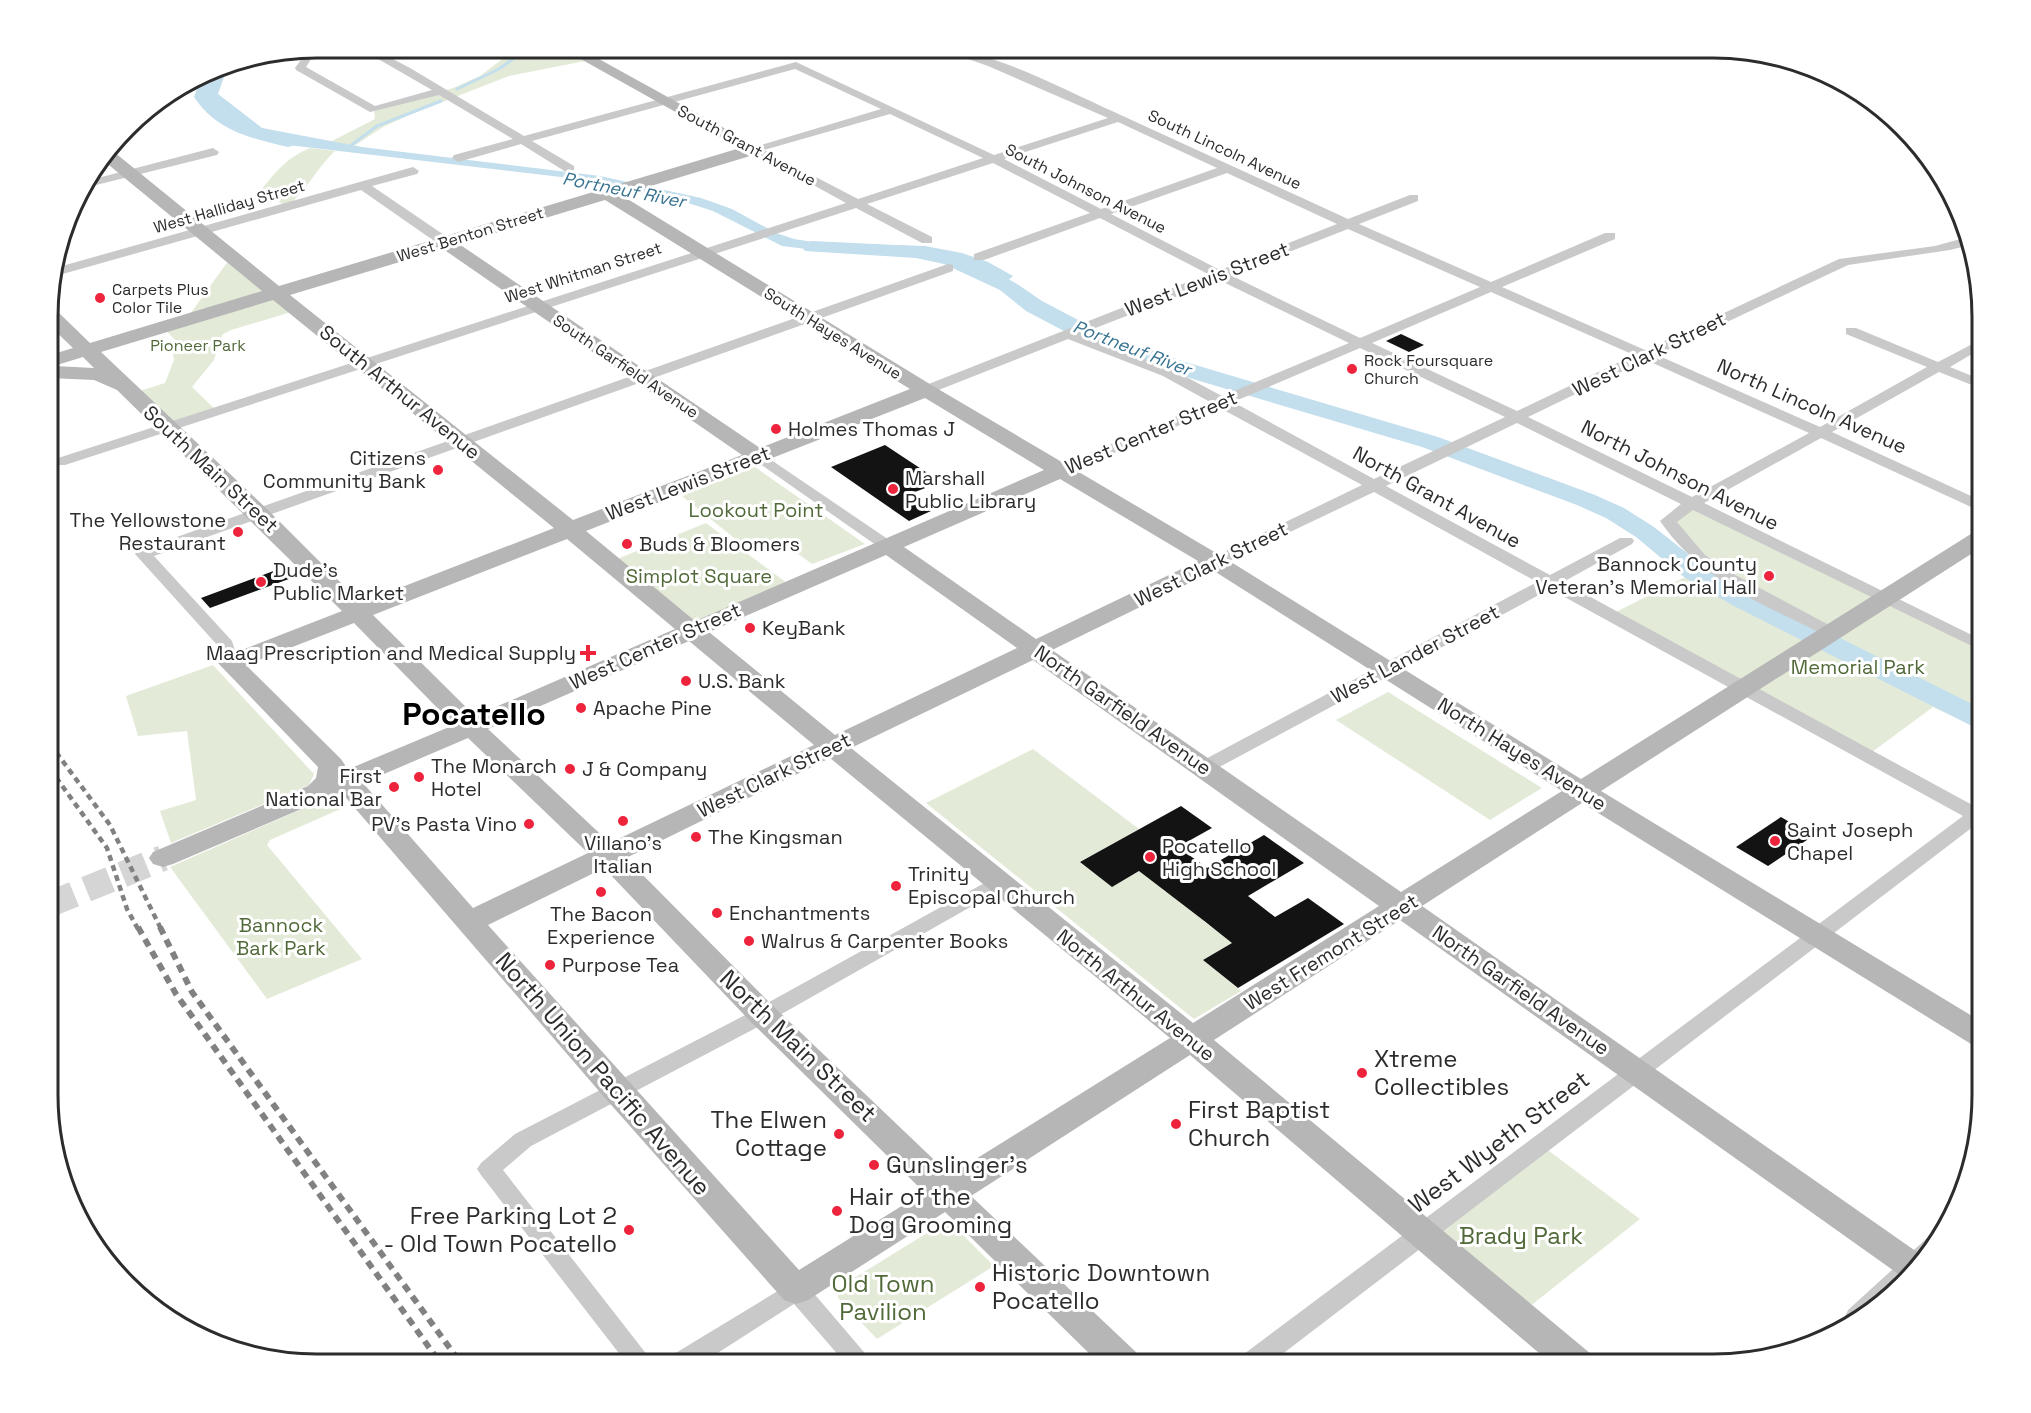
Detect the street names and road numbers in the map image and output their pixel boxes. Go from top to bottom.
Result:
street label: South Grant Avenue [674,100,820,191]
street label: South Lincoln Avenue [1145,105,1305,194]
street label: South Johnson Avenue [1002,139,1170,238]
street label: West Halliday Street [151,175,307,238]
street label: West Benton Street [394,202,546,267]
street label: West Lewis Street [1121,236,1293,322]
street label: West Whitman Street [502,237,664,308]
street label: South Hayes Avenue [760,283,905,384]
street label: West Clark Street [1568,306,1730,402]
street label: South Garfield Avenue [549,310,703,423]
street label: South Arthur Avenue [314,319,486,465]
street label: North Lincoln Avenue [1713,352,1911,460]
street label: West Center Street [1061,384,1241,480]
street label: South Main Street [138,400,284,538]
street label: North Johnson Avenue [1577,414,1783,536]
street label: West Lewis Street [602,440,774,526]
street label: North Grant Avenue [1348,440,1526,554]
street label: West Clark Street [1130,516,1292,612]
street label: West Center Street [565,597,745,695]
street label: West Lander Street [1326,599,1504,709]
street label: North Garfield Avenue [1029,639,1217,781]
street label: North Hayes Avenue [1433,691,1611,817]
street label: West Clark Street [693,727,855,823]
street label: West Fremont Street [1239,888,1423,1016]
street label: North Garfield Avenue [1427,919,1615,1061]
street label: North Arthur Avenue [1052,923,1220,1067]
street label: North Union Pacific Avenue [489,945,718,1202]
street label: North Main Street [713,963,883,1128]
street label: West Wyeth Street [1402,1063,1595,1220]

